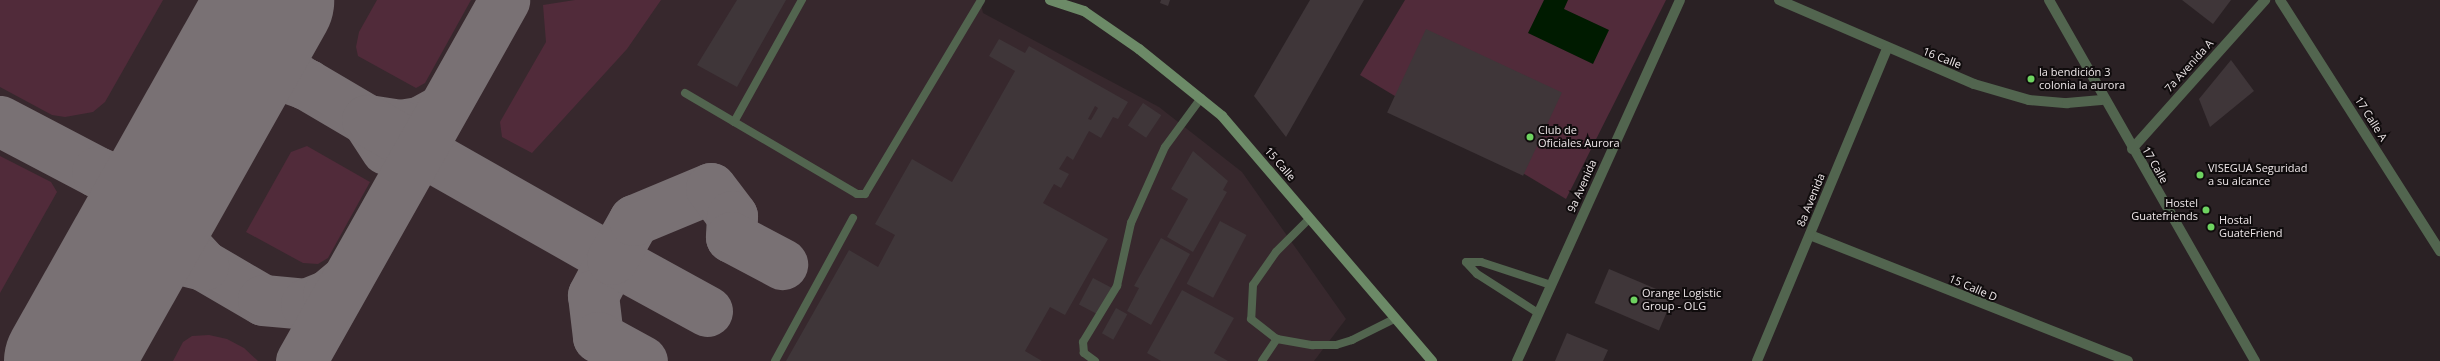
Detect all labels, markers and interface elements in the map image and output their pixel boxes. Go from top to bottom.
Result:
street label: 7a Avenida A [2162,37,2216,95]
street label: 16 Calle [1921,45,1963,71]
place label: la bendición 3 colonia la aurora [2039,66,2125,92]
marker: la bendición 3 colonia la aurora [2026,74,2036,84]
street label: 17 Calle A [2352,94,2390,144]
place label: Club de Oficiales Aurora [1538,124,1620,150]
marker: Club de Oficiales Aurora [1525,132,1535,142]
street label: 15 Calle [1262,144,1298,184]
street label: 17 Calle [2139,144,2171,186]
street label: 9a Avenida [1565,158,1599,214]
place label: VISEGUA Seguridad a su alcance [2208,162,2307,188]
marker: VISEGUA Seguridad a su alcance [2195,170,2205,180]
street label: 8a Avenida [1794,171,1828,229]
place label: Hostel Guatefriends [2131,197,2198,223]
marker: Hostel Guatefriends [2201,205,2211,215]
place label: Hostal GuateFriend [2219,214,2283,240]
marker: Hostal GuateFriend [2206,222,2216,232]
street label: 15 Calle D [1947,272,1999,304]
place label: Orange Logistic Group - OLG [1642,287,1721,313]
marker: Orange Logistic Group - OLG [1629,295,1639,305]

